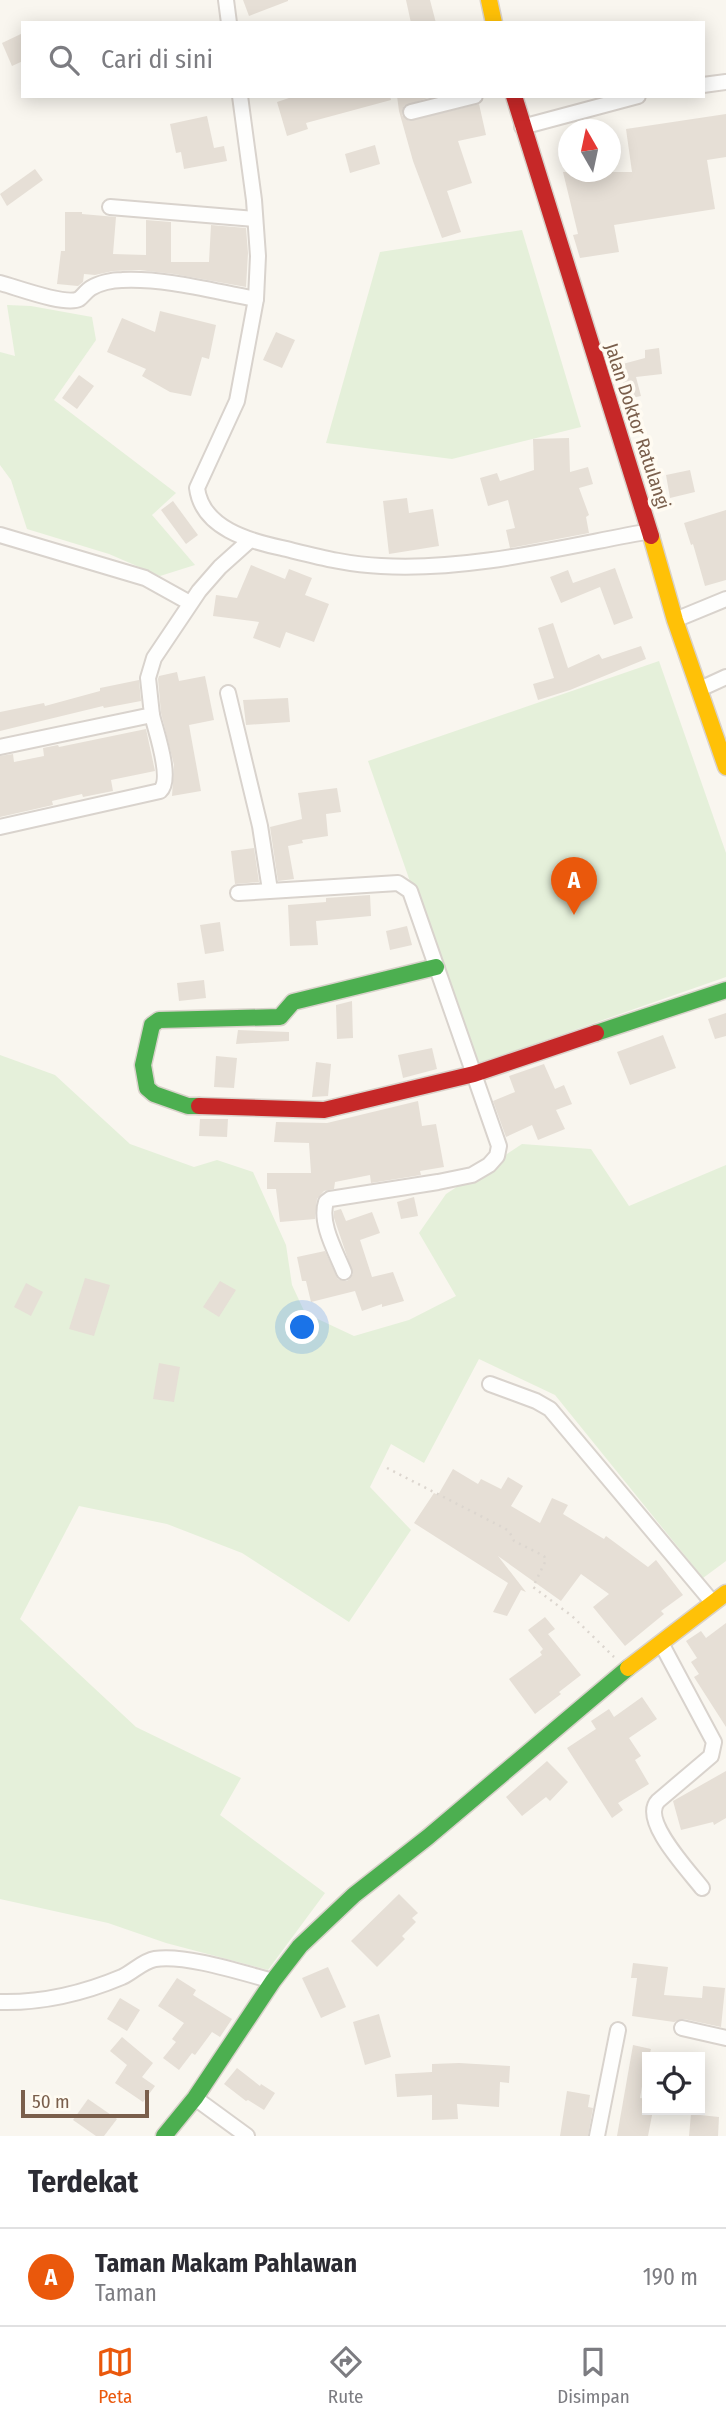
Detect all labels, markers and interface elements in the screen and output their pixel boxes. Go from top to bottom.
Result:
search box [21,21,705,98]
icon: search [45,41,83,79]
text: Cari di sini [101,44,213,75]
north arrow [558,119,621,182]
street label: Jalan Doktor Ratulangi [600,340,675,512]
pin: A [551,857,597,915]
your location [285,1310,319,1344]
map controls [642,2052,705,2115]
button: locate [642,2052,705,2115]
scale bar [21,2087,149,2119]
text: 50 m [32,2090,70,2113]
text: Terdekat [28,2164,138,2200]
text: Taman Makam Pahlawan [95,2248,357,2279]
text: A [45,2263,57,2291]
text: 190 m [643,2263,698,2291]
text: Taman [95,2279,157,2307]
tab: Peta [96,2343,134,2408]
tab: Rute [327,2343,365,2408]
tab: Disimpan [557,2343,630,2408]

